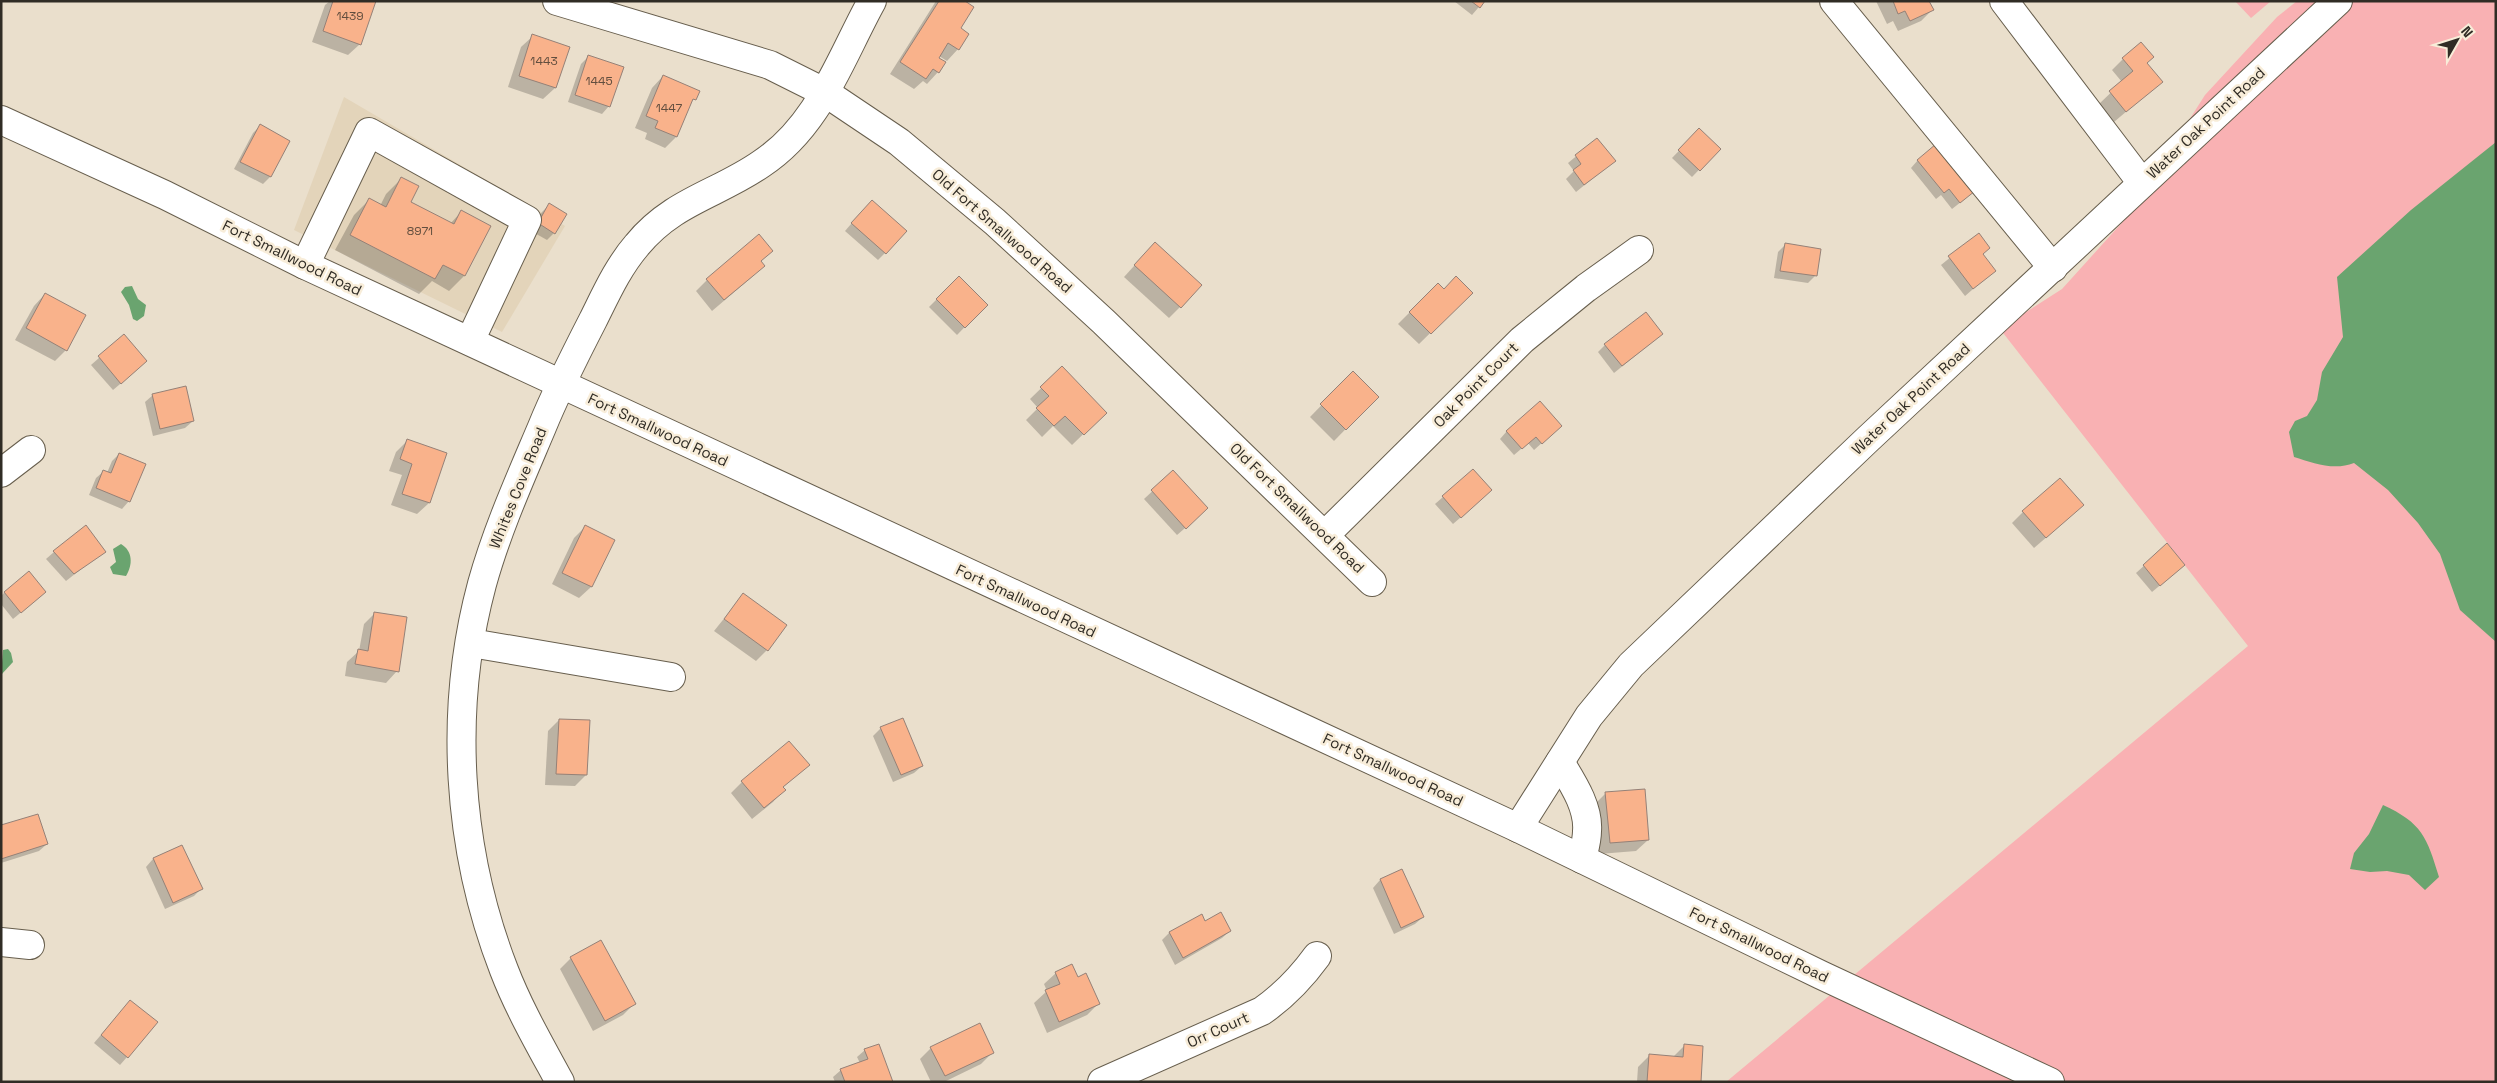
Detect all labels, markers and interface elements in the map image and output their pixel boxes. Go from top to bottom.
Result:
house number: 1439 [336,8,364,24]
north arrow [2432,15,2482,65]
text: N [2457,23,2477,41]
house number: 1443 [530,53,558,69]
street label: Water Oak Point Road [2143,63,2269,182]
house number: 1445 [585,73,613,89]
house number: 1447 [656,100,682,116]
street label: Old Fort Smallwood Road [928,164,1076,297]
street label: Fort Smallwood Road [220,216,365,300]
house number: 8971 [407,223,433,239]
street label: Oak Point Court [1429,338,1522,431]
street label: Water Oak Point Road [1848,339,1974,458]
street label: Fort Smallwood Road [585,389,731,470]
street label: Whites Cove Road [485,424,551,551]
street label: Old Fort Smallwood Road [1226,438,1369,577]
street label: Fort Smallwood Road [953,560,1099,641]
street label: Fort Smallwood Road [1320,729,1466,810]
street label: Fort Smallwood Road [1687,903,1832,987]
street label: Orr Court [1184,1007,1252,1052]

